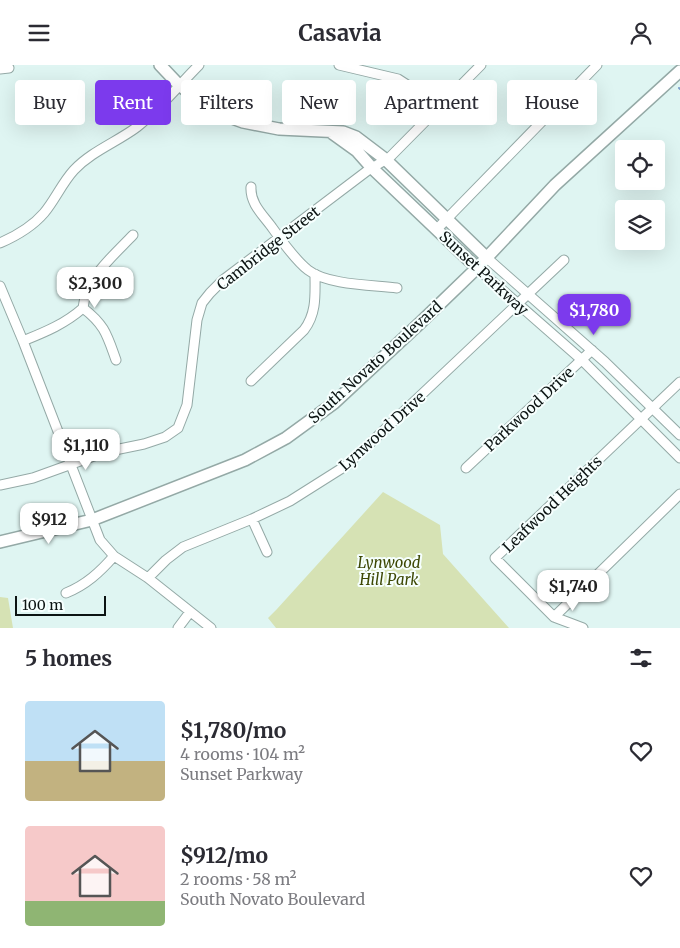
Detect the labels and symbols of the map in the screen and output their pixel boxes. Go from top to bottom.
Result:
street label: Cambridge Street [213,202,323,294]
street label: Sunset Parkway [435,227,533,319]
pin: $2,300 [54,267,136,309]
pin: $1,780 [553,293,635,336]
street label: South Novato Boulevard [304,297,446,427]
street label: Parkwood Drive [480,362,578,455]
street label: Lynwood Drive [335,387,429,475]
pin: $1,110 [45,429,127,471]
street label: Leafwood Heights [498,452,606,556]
pin: $912 [19,503,79,545]
park label: Lynwood Hill Park [357,553,421,589]
pin: $1,740 [532,569,614,612]
scale bar [15,593,106,616]

